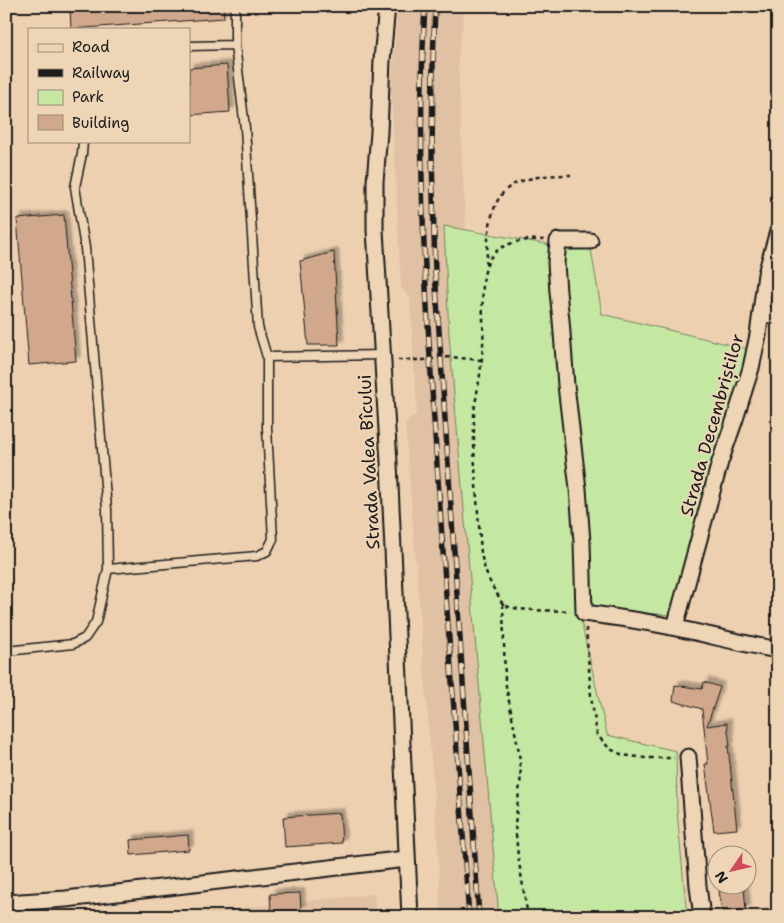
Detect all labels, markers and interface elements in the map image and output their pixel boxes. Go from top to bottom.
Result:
legend [28,28,190,142]
text: Road [72,37,110,57]
text: Railway [72,63,130,83]
text: Park [72,87,104,107]
text: Building [72,113,129,133]
street label: Strada Decembriștilor [674,331,750,519]
street label: Strada Valea Bîcului [352,374,386,550]
north arrow [706,846,756,896]
text: N [711,868,732,887]

